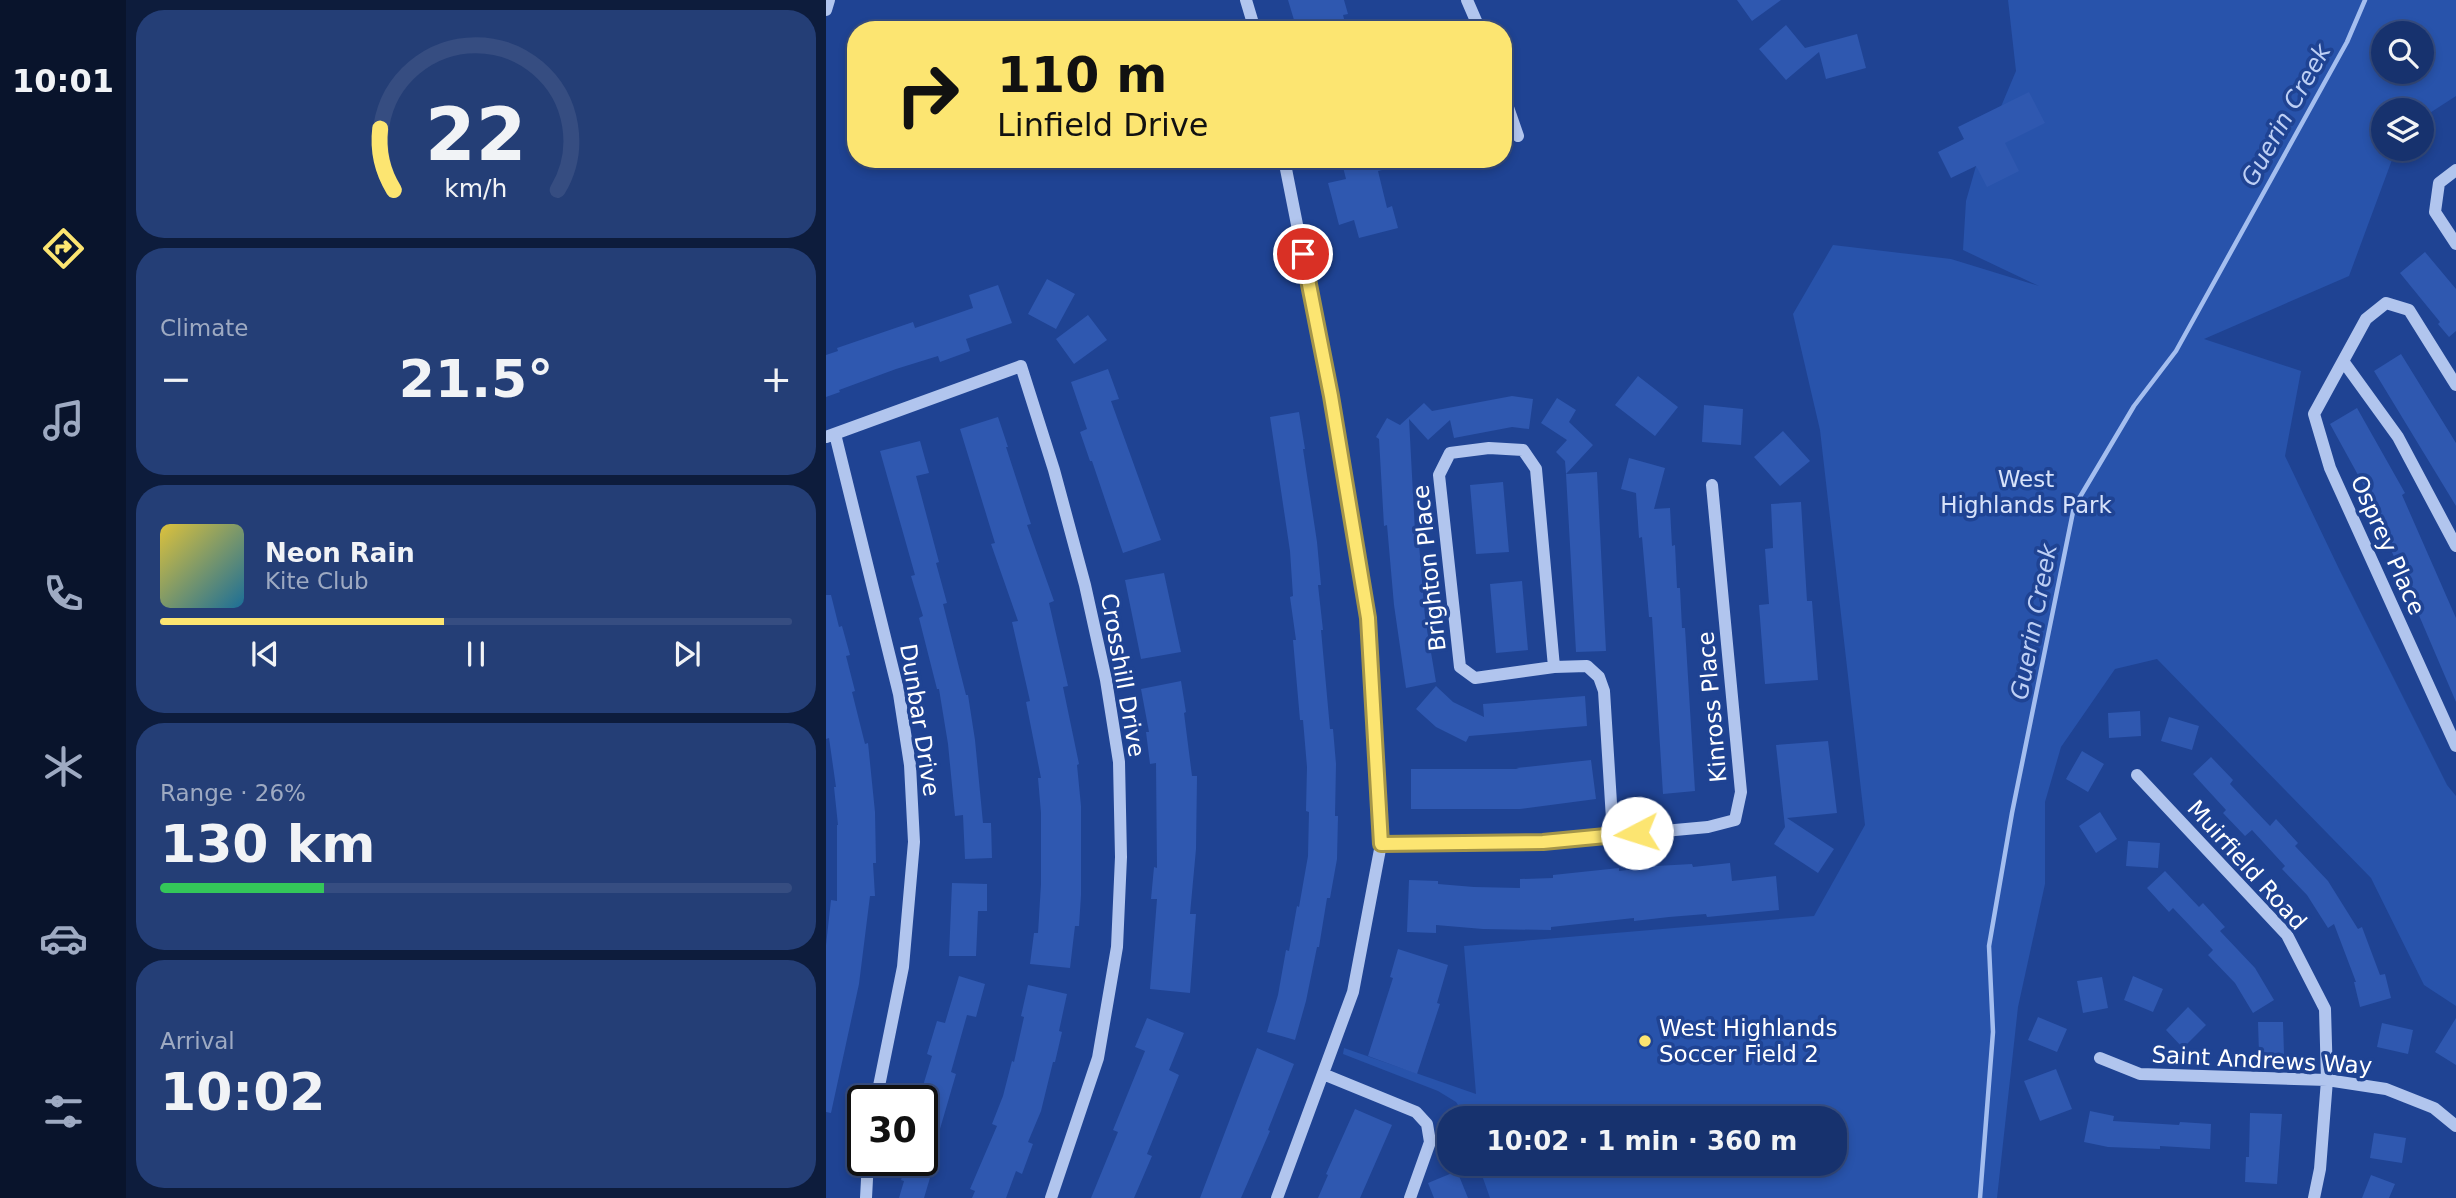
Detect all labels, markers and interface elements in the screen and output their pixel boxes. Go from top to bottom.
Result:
map controls [2371,21,2434,161]
button: search [2371,21,2434,84]
water label: Guerin Creek [2235,38,2337,191]
text: 110 m [997,47,1167,104]
icon: right [882,49,973,140]
text: 10:01 [12,62,114,100]
text: 22 [425,92,527,177]
button: layers [2371,98,2434,161]
text: Linfield Drive [997,106,1209,144]
text: km/h [444,174,508,203]
icon: directions [39,224,88,273]
pin [1273,224,1333,284]
icon: arrive [1284,235,1322,273]
text: Climate [160,315,249,341]
text: 21.5° [399,349,553,409]
text: − [160,357,192,401]
text: + [760,357,792,401]
icon: music [39,396,88,445]
park label: West Highlands Park [1940,466,2112,518]
street label: Osprey Place [2346,471,2430,619]
street label: Brighton Place [1407,484,1451,652]
text: Neon Rain [265,538,415,568]
water label: Guerin Creek [2005,541,2063,702]
text: Kite Club [265,568,369,594]
icon: phone [39,569,88,618]
street label: Crosshill Drive [1096,591,1150,759]
street label: Kinross Place [1692,630,1732,784]
icon: previous [246,635,284,673]
icon: pause [457,635,495,673]
icon: next [668,635,706,673]
street label: Dunbar Drive [895,642,945,798]
icon: climate [39,742,88,791]
text: Range · 26% [160,780,306,806]
street label: Muirfield Road [2182,795,2312,935]
position arrow [1600,796,1674,870]
text: 130 km [160,814,375,874]
icon: car [39,914,88,963]
place label: West Highlands Soccer Field 2 [1659,1015,1837,1067]
text: Arrival [160,1028,235,1054]
marker: West Highlands Soccer Field 2 [1637,1033,1653,1049]
street label: Saint Andrews Way [2151,1041,2373,1079]
text: 10:02 [160,1062,326,1122]
speed limit sign: 30 [847,1085,938,1176]
icon: filters [39,1087,88,1136]
text: 10:02 · 1 min · 360 m [1487,1126,1797,1156]

